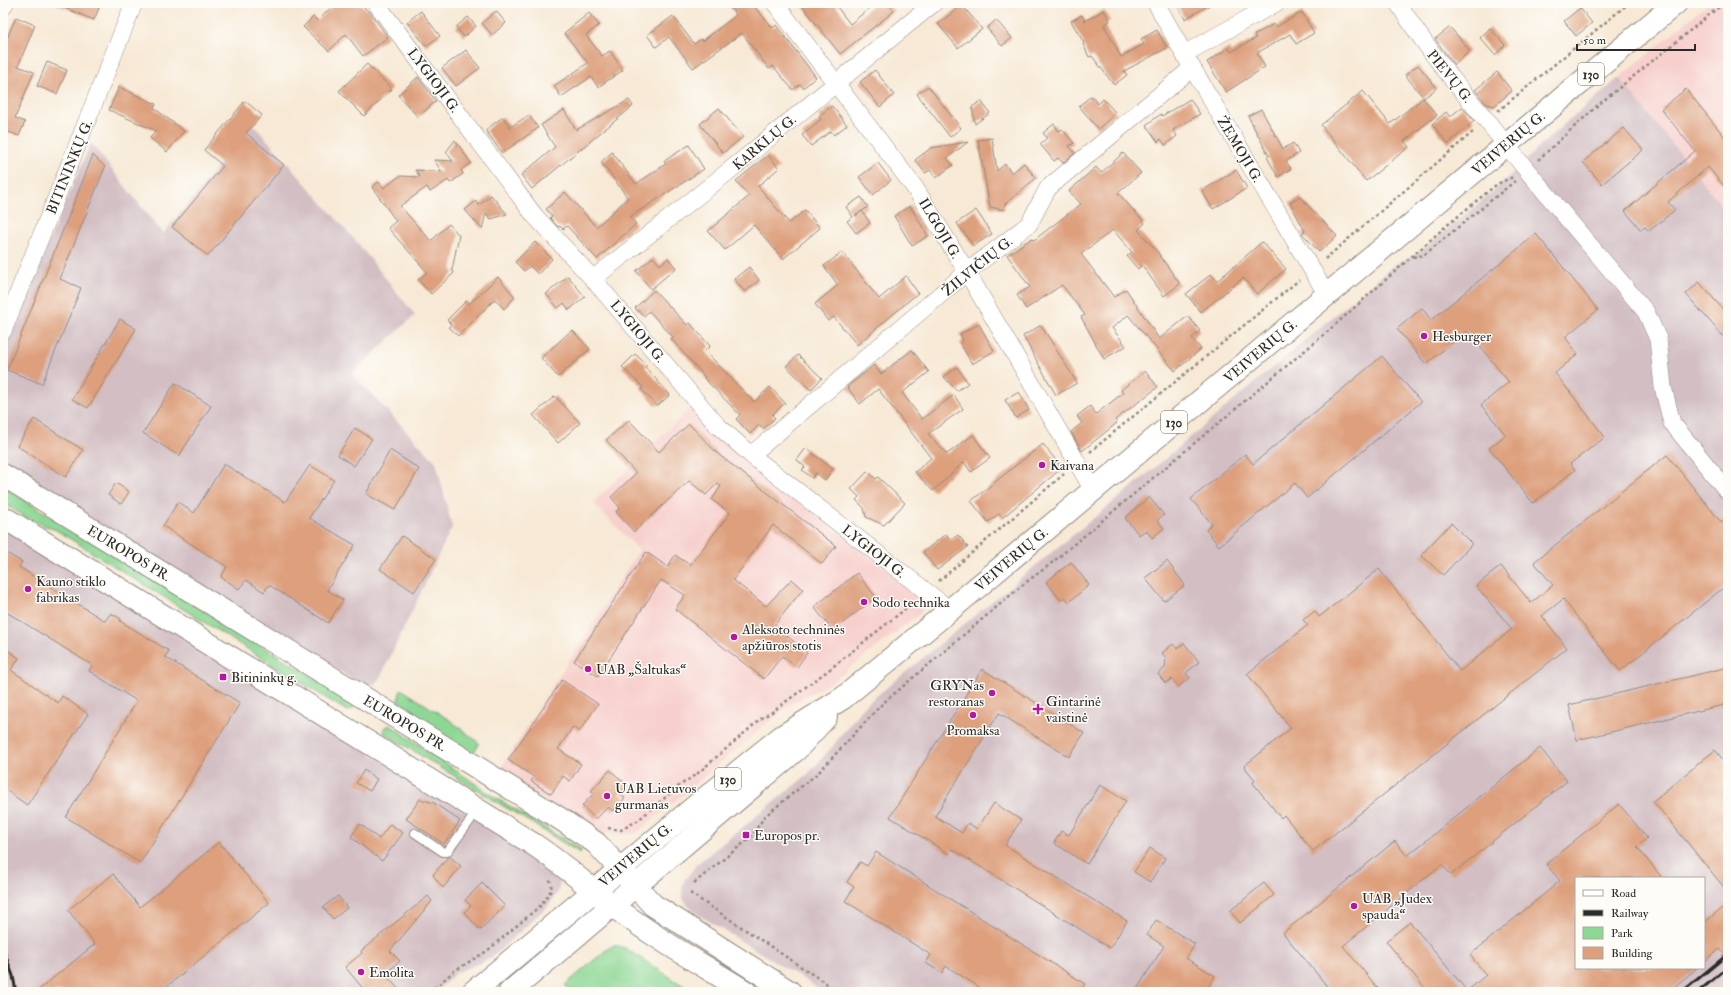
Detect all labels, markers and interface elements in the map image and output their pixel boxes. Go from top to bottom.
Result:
scale bar [1577,26,1695,52]
text: 50 m [1583,33,1607,48]
street label: LYGIOJI G. [404,45,463,116]
street label: PIEVŲ G. [1423,47,1476,106]
road number: 130 [1578,63,1604,85]
street label: VEIVERIŲ G. [1468,108,1549,179]
street label: KARKLŲ G. [729,111,800,174]
street label: ŽEMOJI G. [1213,113,1267,186]
street label: BITININKŲ G. [43,117,96,217]
street label: ILGOJI G. [915,195,964,262]
street label: ŽILVIČIŲ G. [938,232,1016,300]
street label: LYGIOJI G. [607,297,669,366]
street label: VEIVERIŲ G. [1220,316,1301,387]
place label: Hesburger [1432,328,1492,345]
marker: Hesburger [1419,331,1429,341]
road number: 130 [1161,411,1187,433]
place label: Kaivana [1050,457,1094,474]
marker: Kaivana [1037,460,1047,470]
street label: LYGIOJI G. [838,521,909,582]
street label: EUROPOS PR. [84,522,174,585]
street label: VEIVERIŲ G. [971,524,1052,595]
place label: Kauno stiklo fabrikas [36,573,106,606]
marker: Kauno stiklo fabrikas [23,584,33,594]
place label: Sodo technika [872,594,950,611]
marker: Sodo technika [859,597,869,607]
place label: Aleksoto techninės apžiūros stotis [741,621,845,655]
marker: Aleksoto techninės apžiūros stotis [729,632,739,642]
place label: UAB „Šaltukas“ [596,660,686,678]
marker: UAB „Šaltukas“ [583,664,593,674]
place label: Bitininkų g. [231,669,297,686]
marker: Bitininkų g. [218,672,228,682]
place label: GRYNas restoranas [928,677,984,710]
marker: GRYNas restoranas [987,688,997,698]
street label: EUROPOS PR. [360,692,450,755]
place label: Gintarinė vaistinė [1045,693,1101,726]
marker: Gintarinė vaistinė [1033,704,1043,714]
marker: Promaksa [968,710,978,720]
place label: Promaksa [946,722,1000,739]
road number: 130 [715,768,741,790]
place label: UAB Lietuvos gurmanas [615,780,696,813]
marker: UAB Lietuvos gurmanas [602,791,612,801]
street label: VEIVERIŲ G. [595,820,676,891]
place label: Europos pr. [754,827,820,845]
marker: Europos pr. [741,830,751,840]
legend [1575,877,1705,969]
text: Road [1611,886,1636,901]
place label: UAB „Judex spauda“ [1362,890,1433,924]
marker: UAB „Judex spauda“ [1349,901,1359,911]
text: Railway [1611,906,1649,921]
text: Park [1611,926,1633,941]
text: Building [1611,946,1654,961]
place label: Emolita [369,964,414,981]
marker: Emolita [356,967,366,977]

